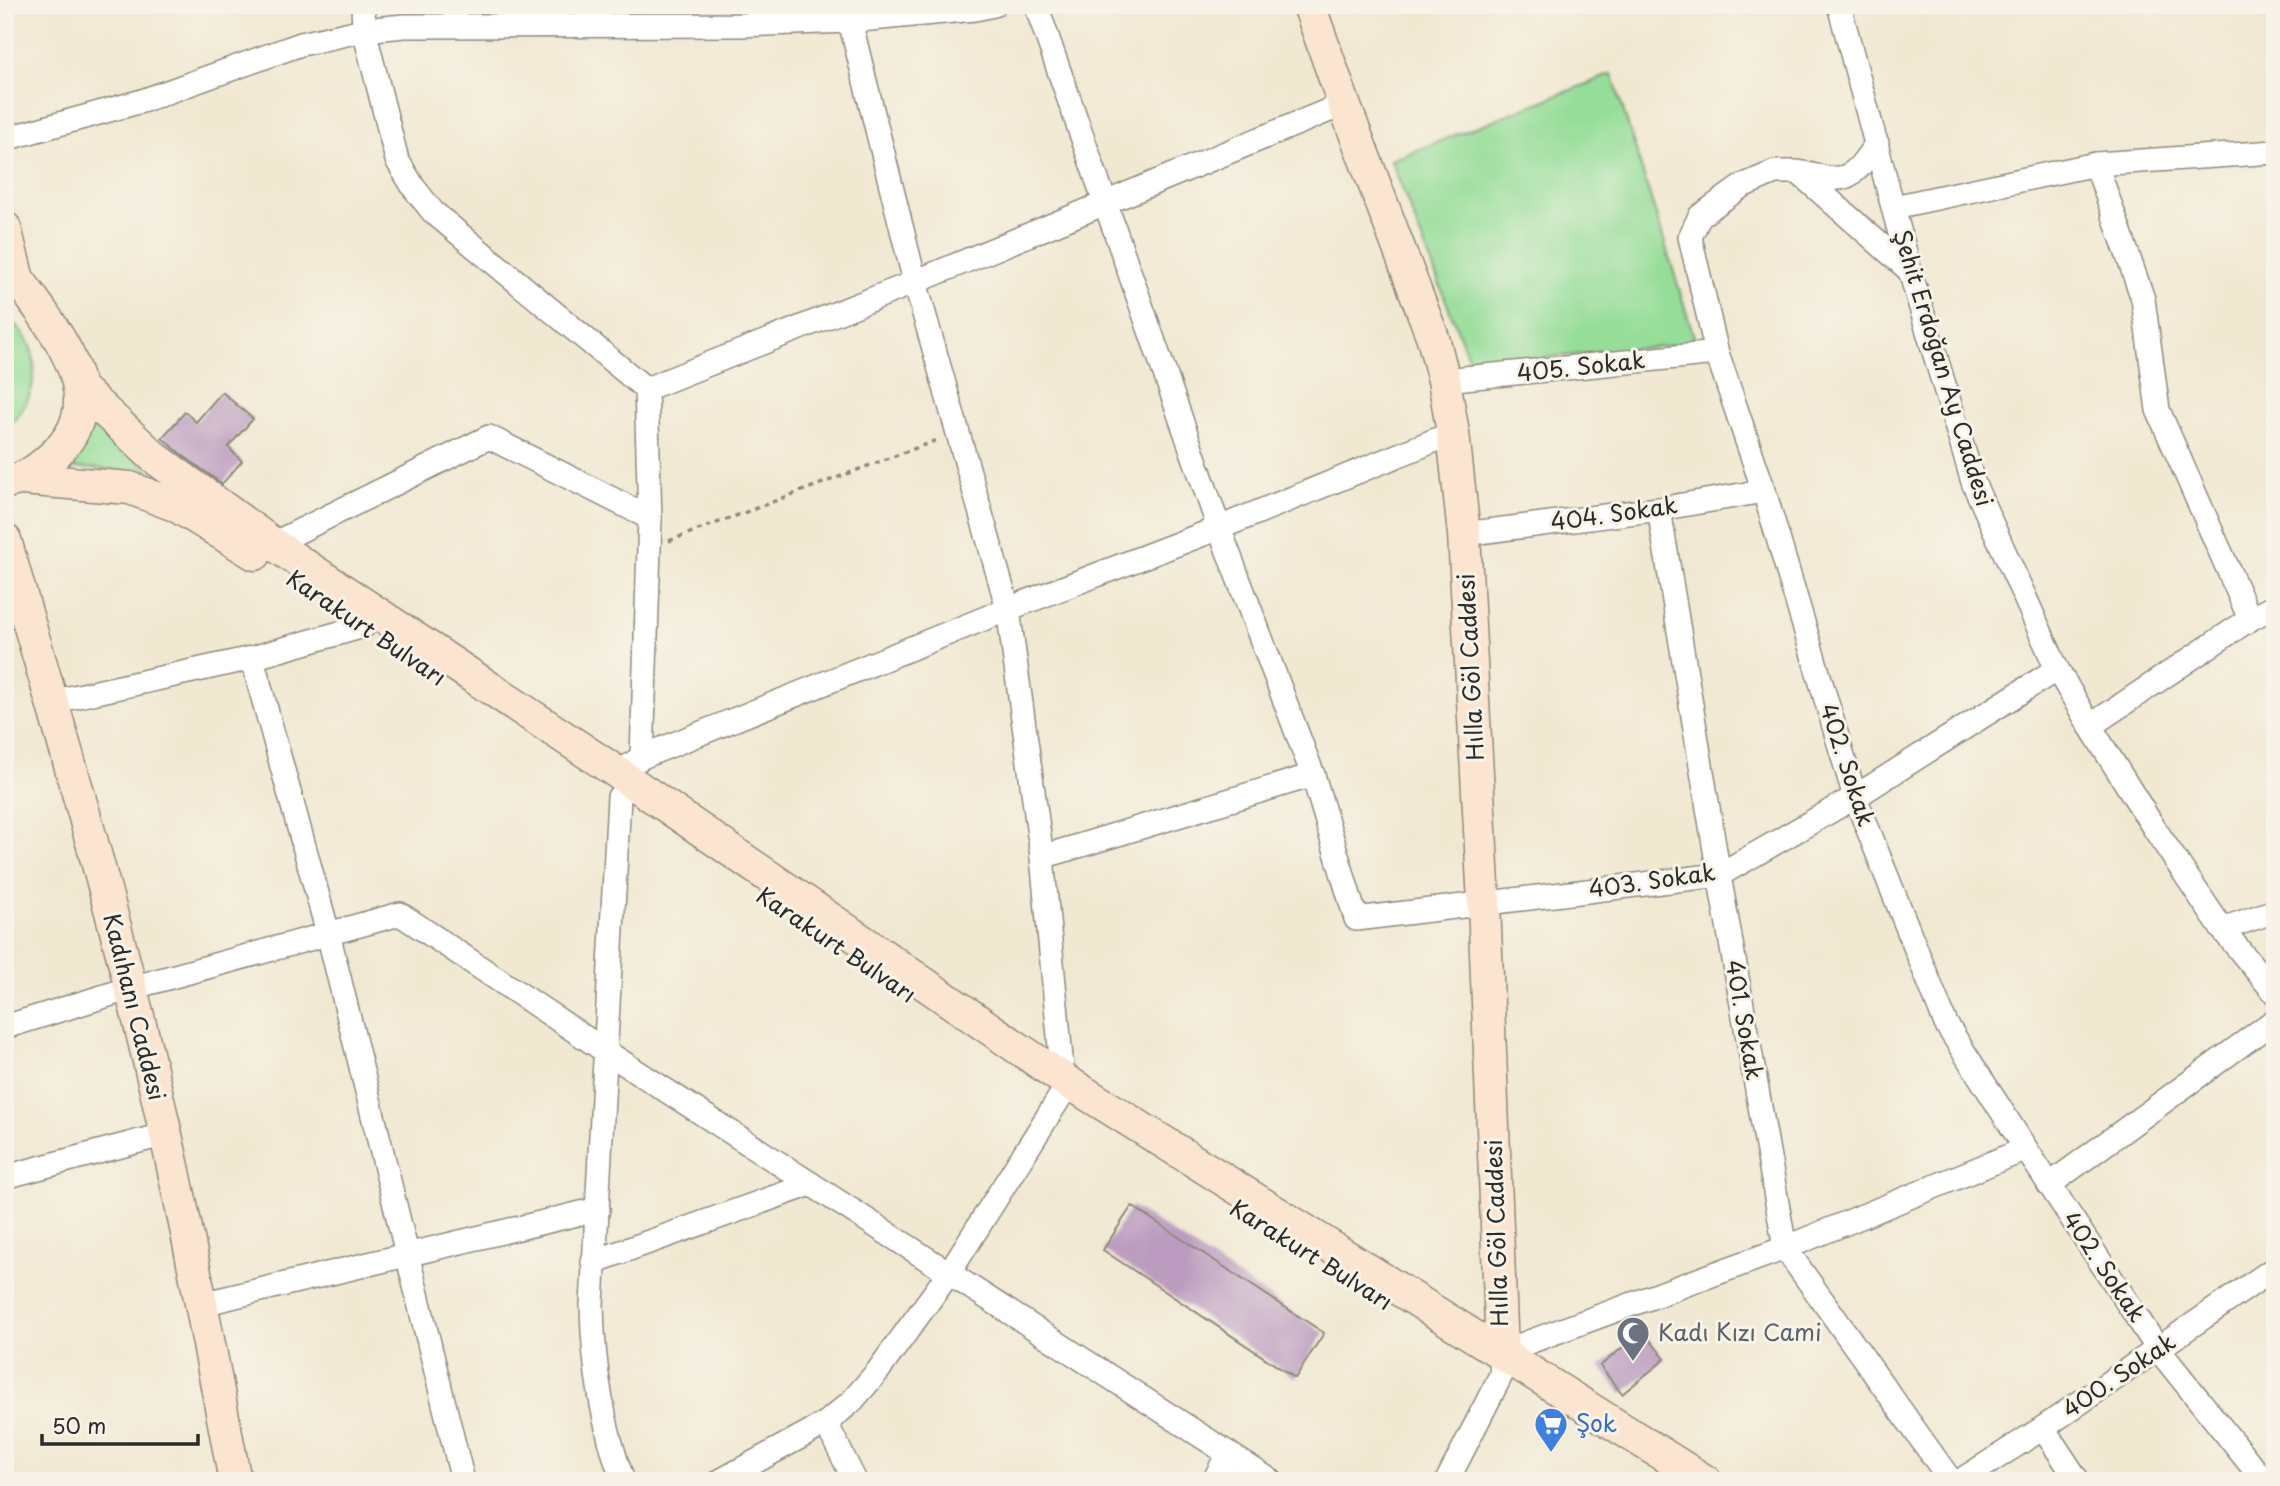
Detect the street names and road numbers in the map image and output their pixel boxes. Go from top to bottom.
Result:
street label: Şehit Erdoğan Ay Caddesi [1886,225,2003,510]
street label: 405. Sokak [1515,341,1647,390]
street label: 404. Sokak [1548,486,1680,539]
street label: Karakurt Bulvarı [280,560,454,693]
street label: Hılla Göl Caddesi [1447,573,1492,762]
street label: 402. Sokak [1812,699,1885,831]
street label: 403. Sokak [1586,853,1717,906]
street label: Karakurt Bulvarı [750,877,924,1010]
street label: Kadıhanı Caddesi [95,909,176,1104]
street label: 401. Sokak [1718,957,1773,1083]
street label: Hılla Göl Caddesi [1475,1139,1516,1327]
street label: Karakurt Bulvarı [1224,1190,1400,1318]
street label: 402. Sokak [2055,1204,2155,1329]
street label: 400. Sokak [2054,1324,2182,1426]

